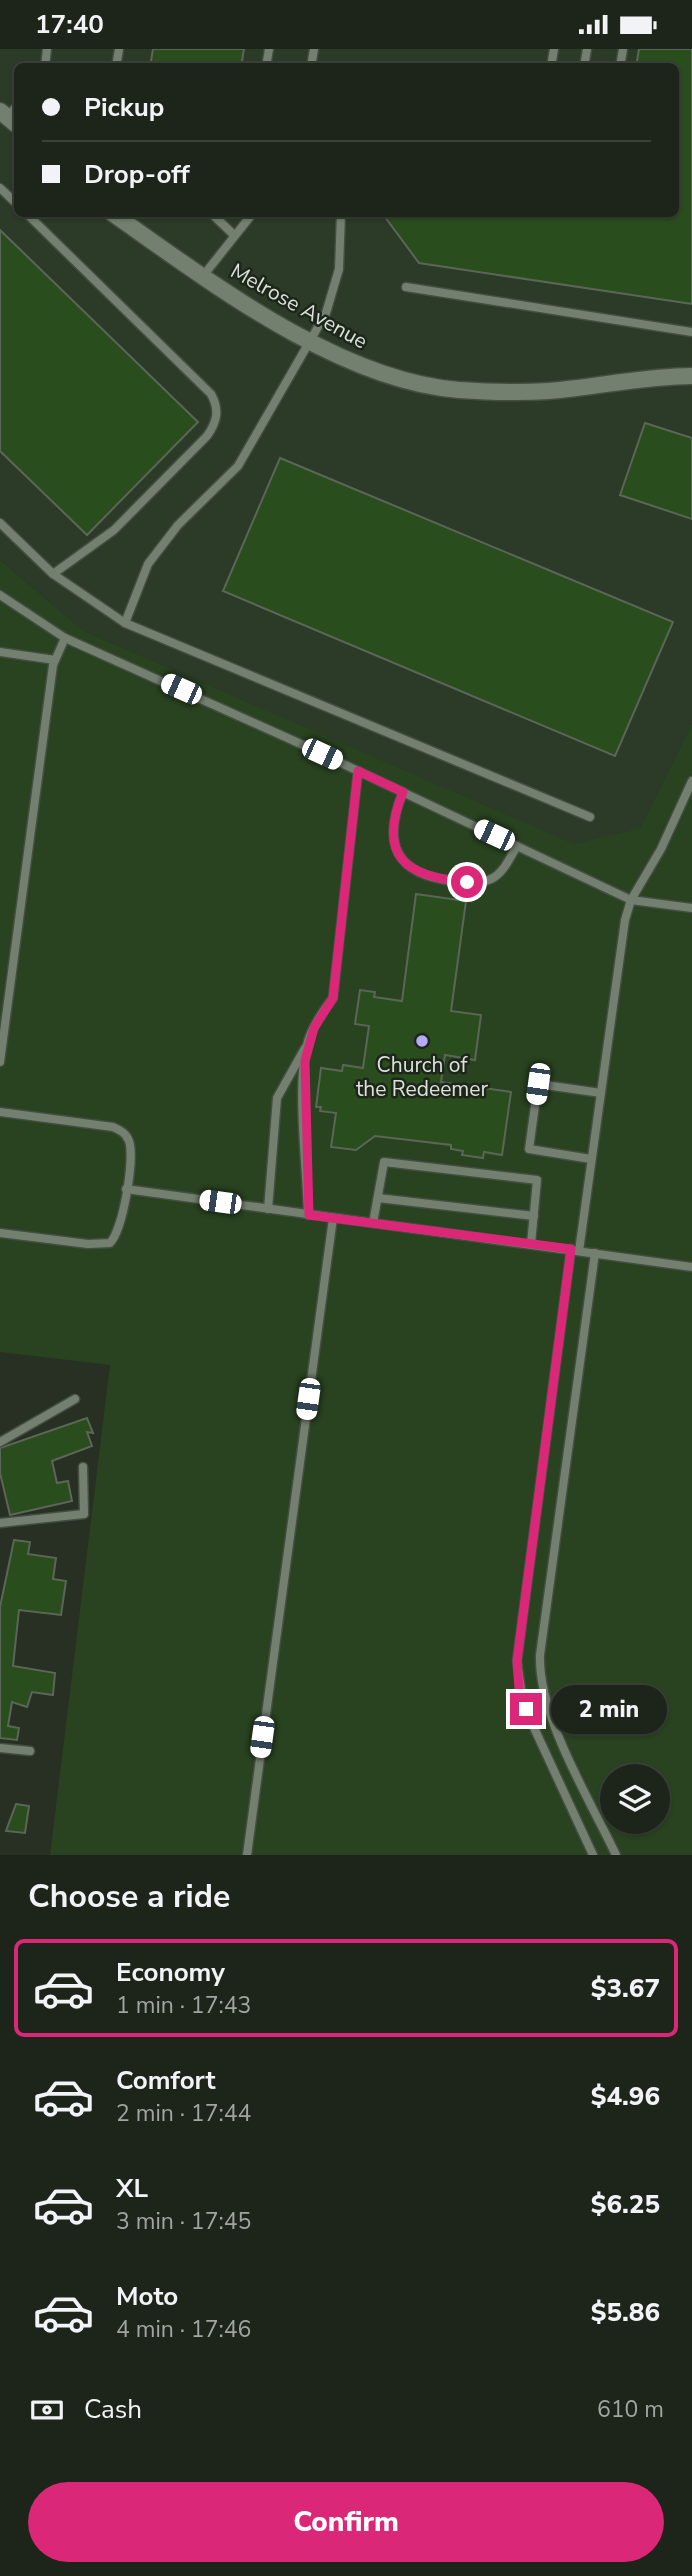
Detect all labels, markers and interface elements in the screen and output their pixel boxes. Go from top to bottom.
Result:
text: 17:40 [35,7,104,42]
text: Pickup [84,90,164,125]
text: Drop-off [84,157,190,192]
street label: Melrose Avenue [226,257,372,355]
car [158,671,205,707]
car [299,736,346,772]
car [471,817,518,853]
route start [451,866,483,898]
marker: Church of the Redeemer [414,1033,430,1049]
place label: Church of the Redeemer [356,1051,489,1103]
car [525,1062,552,1106]
car [198,1189,243,1215]
car [295,1377,322,1421]
callout: 2 min [550,1685,666,1733]
route end [510,1693,542,1725]
text: 2 min [579,1694,639,1725]
car [249,1715,276,1759]
map controls [600,1764,670,1834]
button: layers [600,1764,670,1834]
text: Choose a ride [28,1875,230,1918]
text: Economy [116,1955,225,1990]
icon: car [32,1957,95,2020]
text: $3.67 [591,1971,660,2006]
text: 1 min · 17:43 [116,1990,251,2021]
text: Comfort [116,2063,216,2098]
icon: car [32,2065,95,2128]
text: $4.96 [591,2079,660,2114]
text: 2 min · 17:44 [116,2098,251,2129]
text: XL [116,2171,148,2206]
icon: car [32,2173,95,2236]
text: $6.25 [591,2187,660,2222]
text: 3 min · 17:45 [116,2206,251,2237]
text: Moto [116,2279,178,2314]
icon: car [32,2281,95,2344]
text: $5.86 [591,2295,660,2330]
text: 4 min · 17:46 [116,2314,251,2345]
icon: cash [28,2391,66,2429]
text: Cash [84,2392,142,2427]
text: 610 m [597,2394,664,2425]
button: Confirm [28,2482,664,2562]

